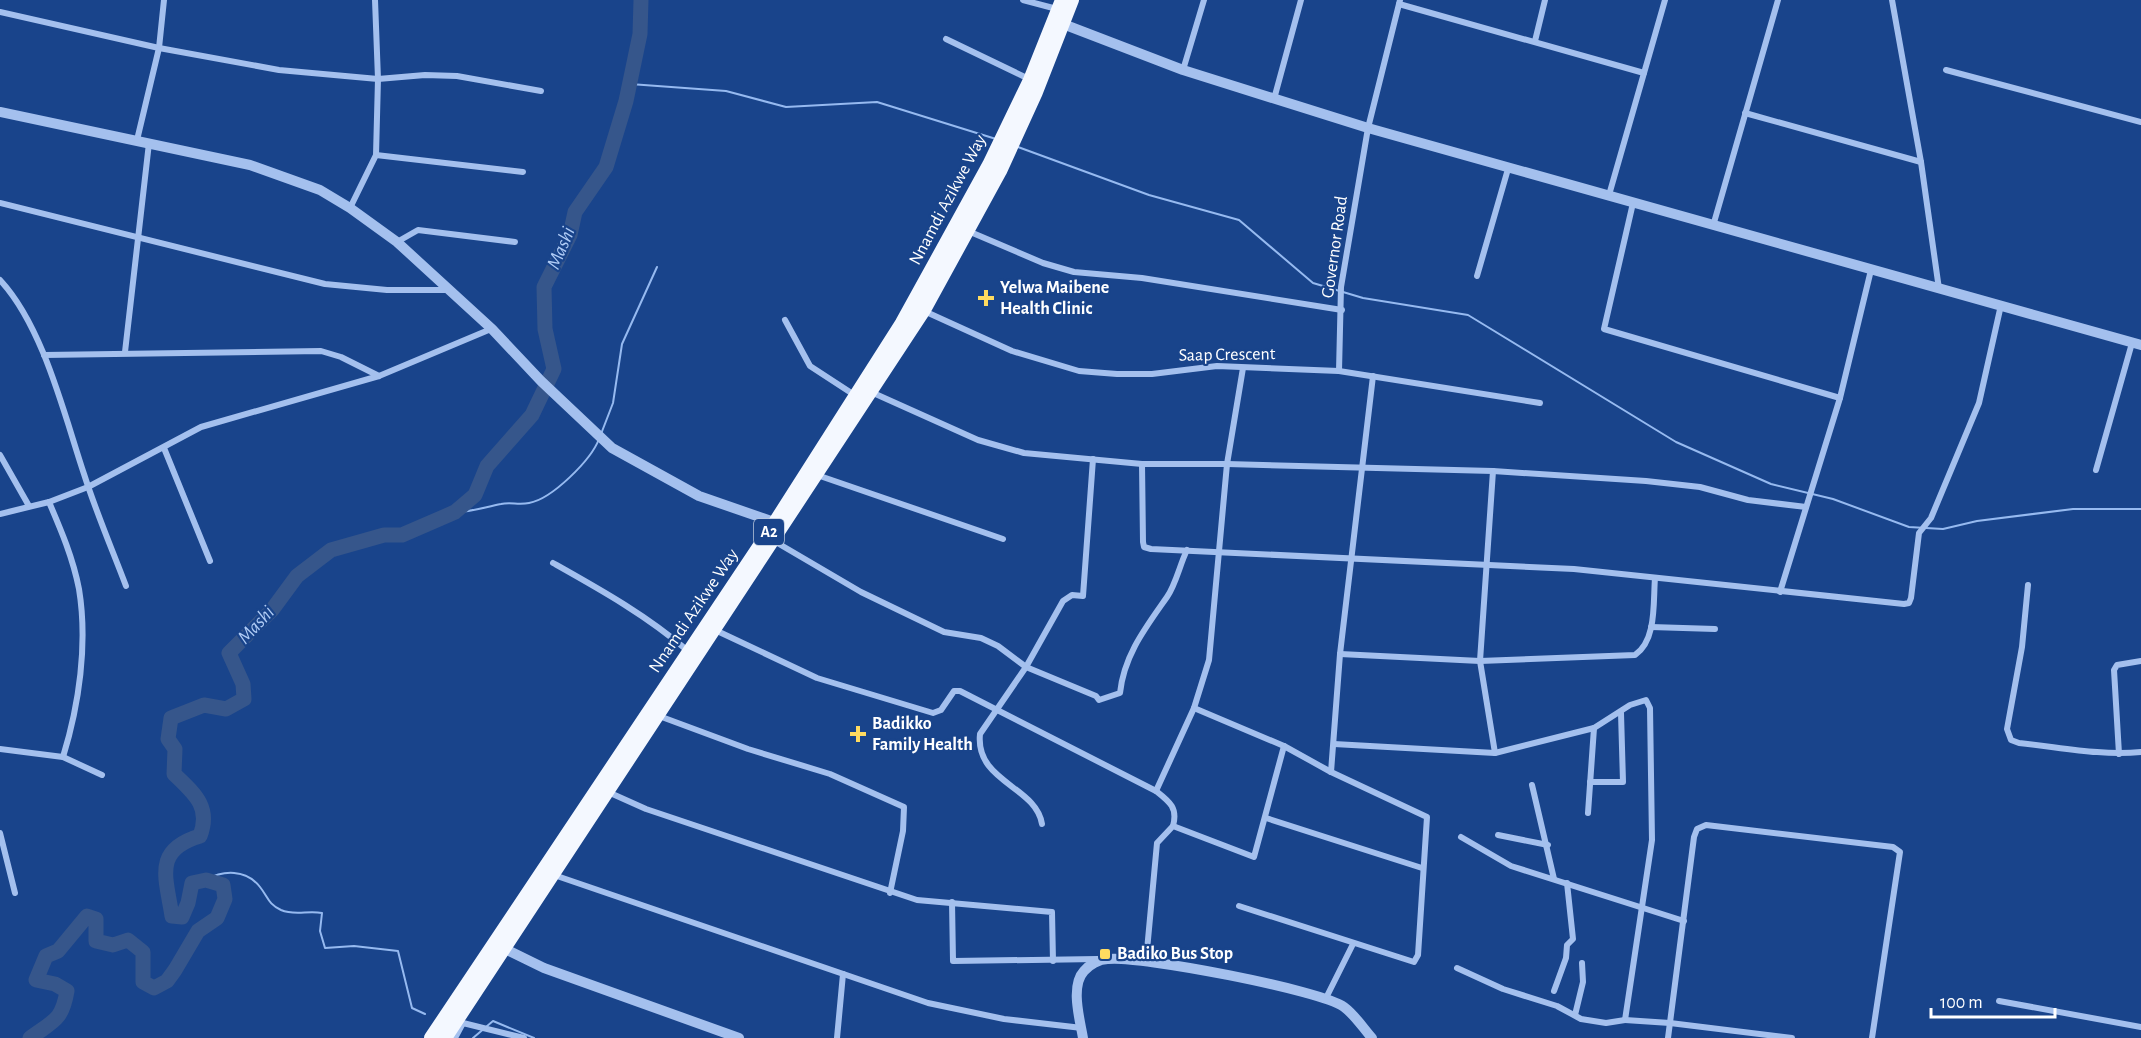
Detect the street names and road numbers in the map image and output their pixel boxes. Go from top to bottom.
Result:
street label: Nnamdi Azikwe Way [906,131,990,268]
street label: Governor Road [1319,195,1351,299]
street label: Saap Crescent [1178,345,1276,365]
road number: A2 [754,519,784,545]
street label: Nnamdi Azikwe Way [646,546,742,676]

